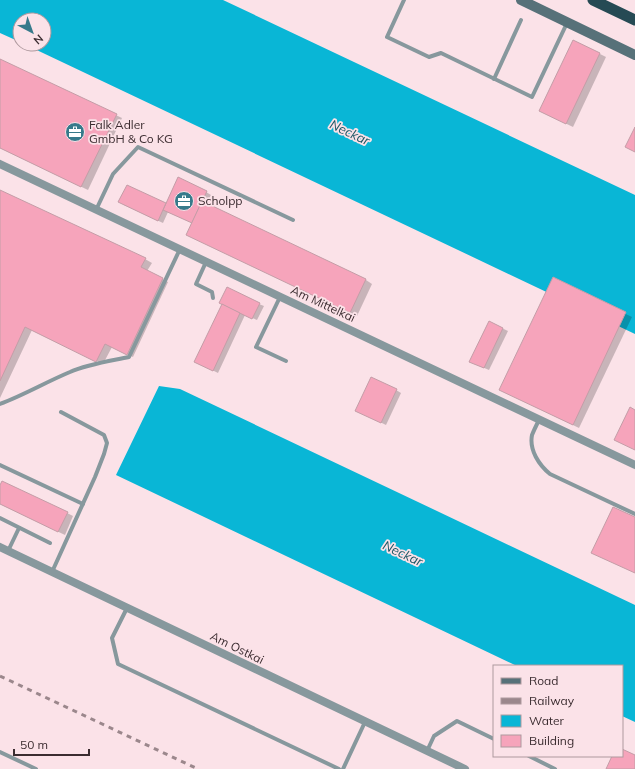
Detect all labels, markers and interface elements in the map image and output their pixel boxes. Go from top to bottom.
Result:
north arrow [12,12,52,52]
text: N [31,32,46,48]
water label: Neckar [327,116,374,149]
place label: Falk Adler GmbH & Co KG [89,117,173,146]
office icon: Falk Adler GmbH & Co KG [64,121,86,143]
office icon: Scholpp [173,190,195,212]
place label: Scholpp [198,193,243,208]
street label: Am Mittelkai [289,282,358,325]
water label: Neckar [380,537,427,570]
street label: Am Ostkai [208,628,267,667]
legend [493,665,623,757]
text: Road [529,673,558,688]
text: Railway [529,693,575,708]
text: Water [529,713,565,728]
scale bar [14,731,89,757]
text: Building [529,733,574,748]
text: 50 m [20,737,48,752]

